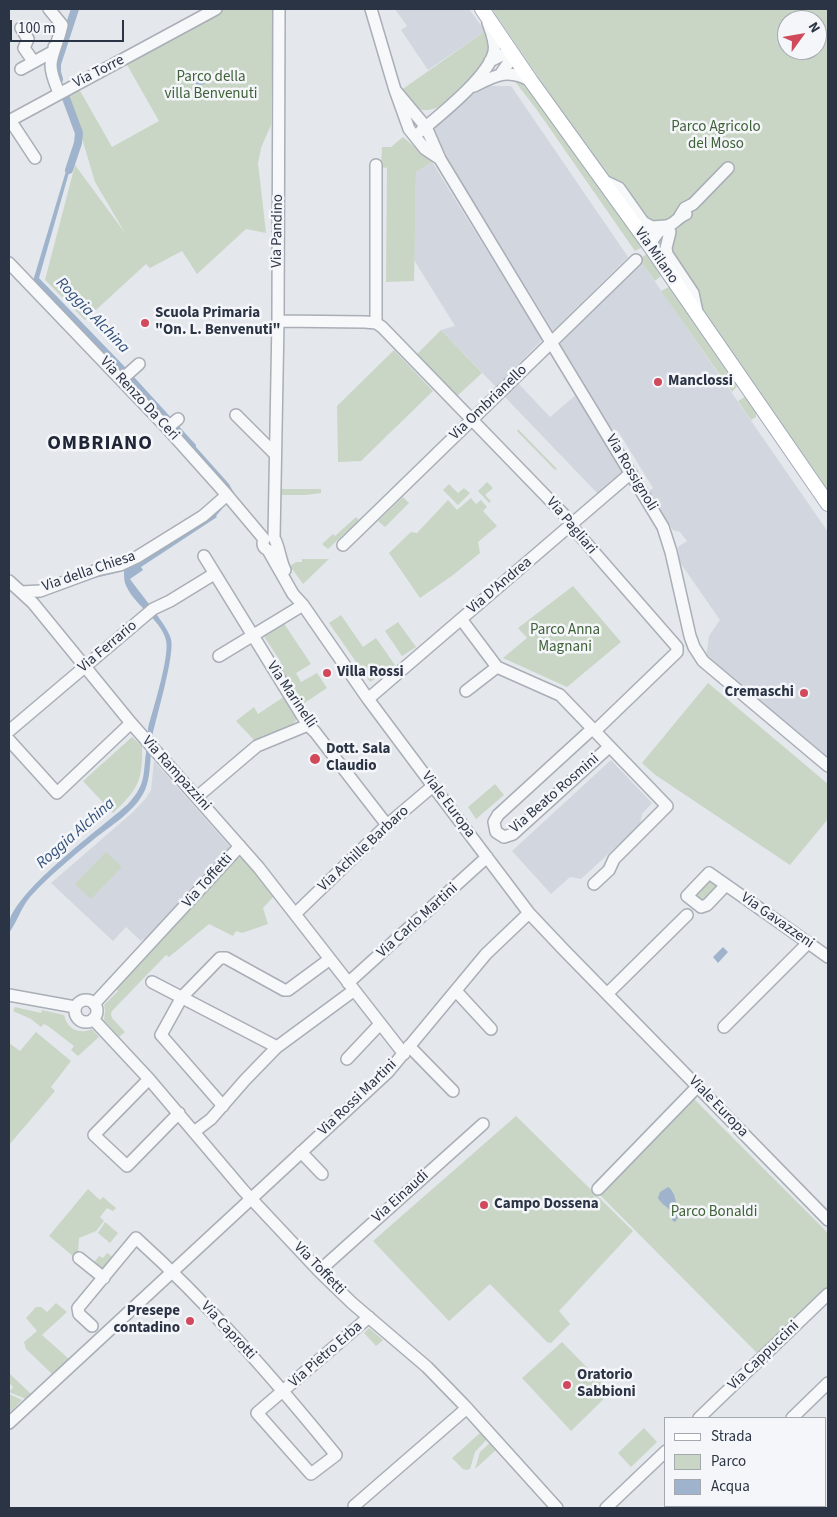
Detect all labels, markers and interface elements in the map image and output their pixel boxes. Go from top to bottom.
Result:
scale bar [12,10,126,42]
north arrow [777,10,827,60]
text: 100 m [18,18,56,39]
text: N [803,18,825,37]
street label: Via Torre [70,52,128,92]
park label: Parco della villa Benvenuti [165,69,257,104]
park label: Parco Agricolo del Moso [671,119,761,154]
street label: Via Pandino [268,194,288,268]
street label: Via Milano [630,225,682,287]
water label: Roggia Alchina [51,274,133,358]
place label: Scuola Primaria "On. L. Benvenuti" [155,305,281,340]
marker: Scuola Primaria "On. L. Benvenuti" [139,317,151,329]
street label: Via Renzo Da Ceri [96,353,182,445]
street label: Via Ombrianello [447,362,531,444]
place label: Manclossi [668,373,733,391]
marker: Manclossi [652,376,664,388]
street label: Via Rossignoli [601,431,661,515]
district label: OMBRIANO [46,433,154,457]
street label: Via Pagliari [542,494,600,558]
street label: Via della Chiesa [40,548,138,596]
street label: Via D'Andrea [464,554,536,618]
street label: Via Ferrario [75,617,141,677]
park label: Parco Anna Magnani [530,622,600,657]
street label: Via Marinelli [262,658,320,732]
place label: Villa Rossi [337,664,404,682]
marker: Villa Rossi [321,667,333,679]
place label: Cremaschi [725,684,794,702]
marker: Cremaschi [798,687,810,699]
street label: Via Rampazzini [138,733,214,815]
place label: Dott. Sala Claudio [326,741,390,776]
street label: Via Beato Rosmini [507,750,603,838]
marker: Dott. Sala Claudio [308,752,322,766]
street label: Viale Europa [417,768,479,842]
water label: Roggia Alchina [33,795,119,873]
street label: Via Achille Barbaro [315,802,413,896]
street label: Via Toffetti [179,850,237,912]
street label: Via Carlo Martini [374,880,462,962]
street label: Via Gavazzeni [737,889,817,953]
street label: Via Rossi Martini [315,1056,401,1140]
street label: Viale Europa [684,1073,752,1141]
street label: Via Einaudi [369,1167,433,1227]
place label: Campo Dossena [494,1196,599,1214]
marker: Campo Dossena [478,1199,490,1211]
park label: Parco Bonaldi [671,1204,757,1222]
street label: Via Toffetti [289,1239,349,1299]
street label: Via Caprotti [197,1298,259,1364]
place label: Presepe contadino [114,1303,180,1338]
marker: Presepe contadino [184,1315,196,1327]
street label: Via Pietro Erba [286,1318,366,1392]
street label: Via Cappuccini [725,1318,803,1394]
place label: Oratorio Sabbioni [577,1367,636,1402]
marker: Oratorio Sabbioni [561,1379,573,1391]
legend [664,1417,827,1507]
text: Strada [711,1426,752,1447]
text: Parco [711,1451,746,1472]
text: Acqua [711,1476,750,1497]

